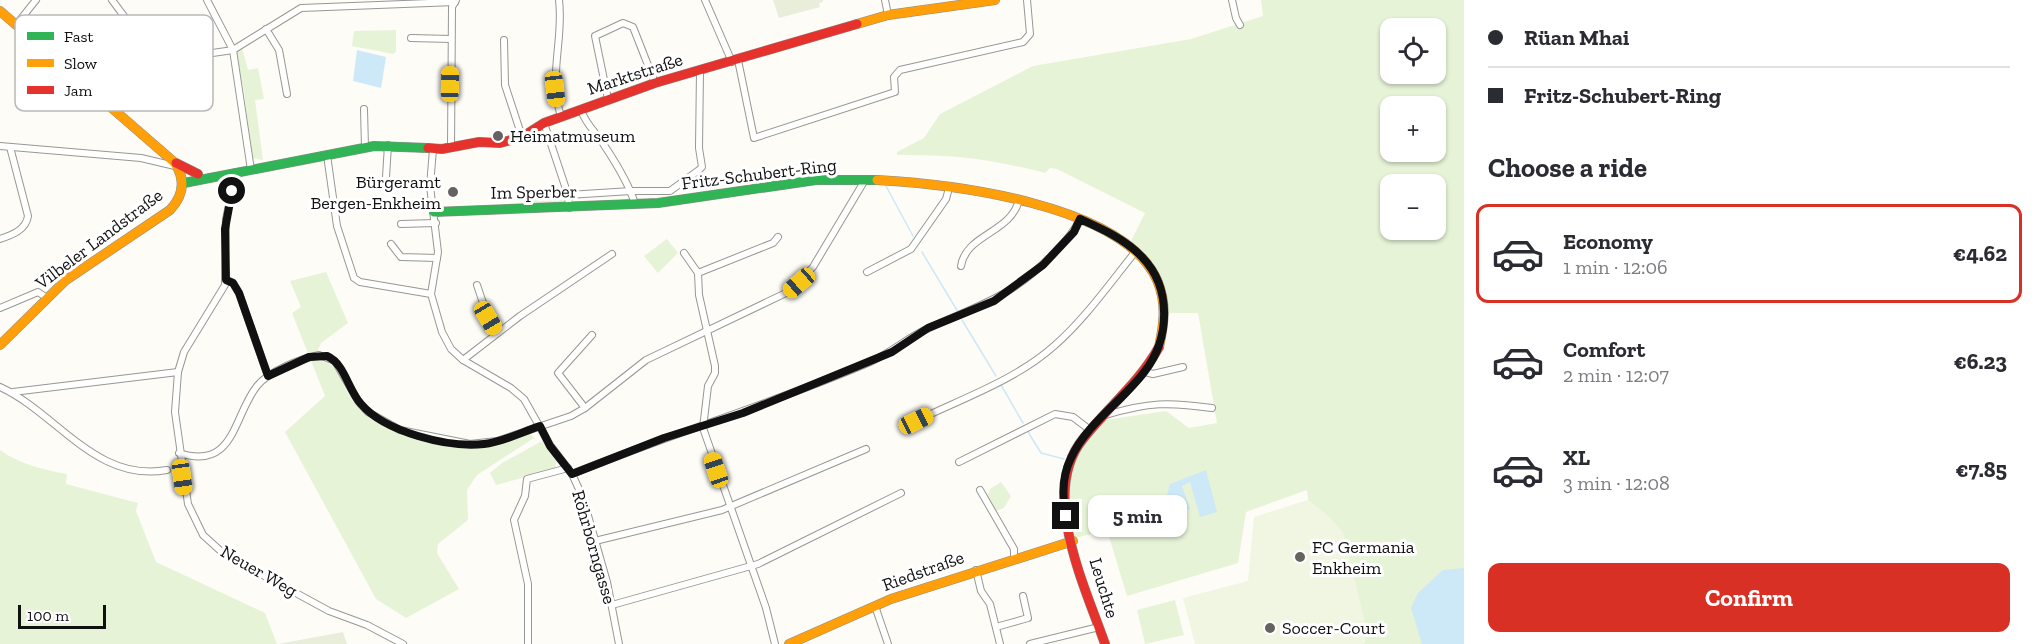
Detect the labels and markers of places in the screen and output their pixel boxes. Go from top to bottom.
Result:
place label: Heimatmuseum [510,125,636,147]
marker: Heimatmuseum [491,129,505,143]
place label: Bürgeramt Bergen-Enkheim [311,171,441,214]
marker: Bürgeramt Bergen-Enkheim [446,185,460,199]
place label: FC Germania Enkheim [1312,536,1415,579]
marker: FC Germania Enkheim [1293,550,1307,564]
place label: Soccer-Court [1282,617,1385,639]
marker: Soccer-Court [1263,621,1277,635]

